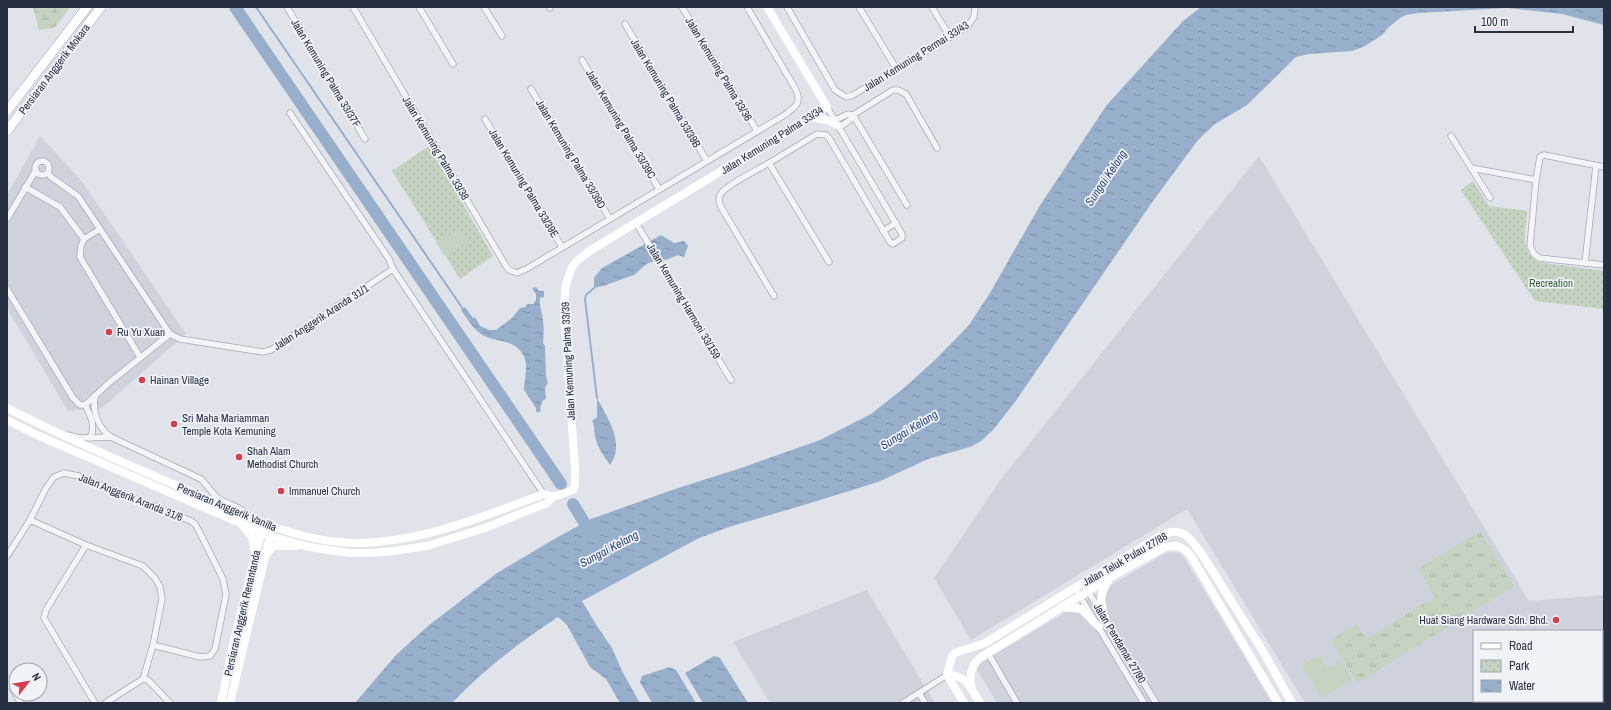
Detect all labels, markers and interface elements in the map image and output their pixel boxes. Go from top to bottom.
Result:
scale bar [1475,8,1573,34]
text: 100 m [1481,14,1508,30]
street label: Jalan Kemuning Palma 33/36 [683,15,755,123]
street label: Jalan Kemuning Palma 33/37F [288,16,364,130]
street label: Jalan Kemuning Permai 33/43 [861,18,971,94]
street label: Persiaran Anggerik Mokara [15,21,93,117]
street label: Jalan Kemuning Palma 33/39B [628,36,704,150]
street label: Jalan Kemuning Palma 33/39C [583,67,659,182]
street label: Jalan Kemuning Palma 33/38 [400,94,472,202]
street label: Jalan Kemuning Palma 33/39D [533,97,609,211]
street label: Jalan Kemuning Palma 33/34 [718,103,826,177]
street label: Jalan Kemuning Palma 33/39E [486,126,562,240]
water label: Sungai Kelang [1081,146,1131,209]
street label: Jalan Kemuning Harmoni 33/159 [644,241,724,361]
park label: Recreation [1529,276,1573,290]
street label: Jalan Anggerik Aranda 31/1 [271,281,371,353]
street label: Jalan Kemuning Palma 33/39 [558,302,578,420]
place label: Ru Yu Xuan [117,325,165,339]
marker: Ru Yu Xuan [104,327,114,337]
place label: Hainan Village [150,373,209,387]
marker: Hainan Village [137,375,147,385]
water label: Sungai Kelang [877,406,941,453]
place label: Sri Maha Mariamman Temple Kota Kemuning [182,411,276,438]
marker: Sri Maha Mariamman Temple Kota Kemuning [169,419,179,429]
place label: Shah Alam Methodist Church [247,444,318,471]
marker: Shah Alam Methodist Church [234,452,244,462]
street label: Jalan Anggerik Aranda 31/6 [77,470,185,524]
street label: Persiaran Anggerik Vanilla [175,480,279,534]
place label: Immanuel Church [289,484,360,498]
marker: Immanuel Church [276,486,286,496]
water label: Sungai Kelang [577,527,642,571]
street label: Jalan Teluk Pulau 27/88 [1080,529,1170,589]
street label: Persiaran Anggerik Renantanda [221,549,263,677]
street label: Jalan Pendamar 27/90 [1091,600,1149,686]
place label: Huat Siang Hardware Sdn. Bhd. [1419,613,1548,627]
marker: Huat Siang Hardware Sdn. Bhd. [1551,615,1561,625]
legend [1473,630,1603,702]
text: Road [1509,638,1533,654]
text: Park [1509,658,1529,674]
north arrow [8,662,48,702]
text: N [29,670,44,683]
text: Water [1509,678,1536,694]

